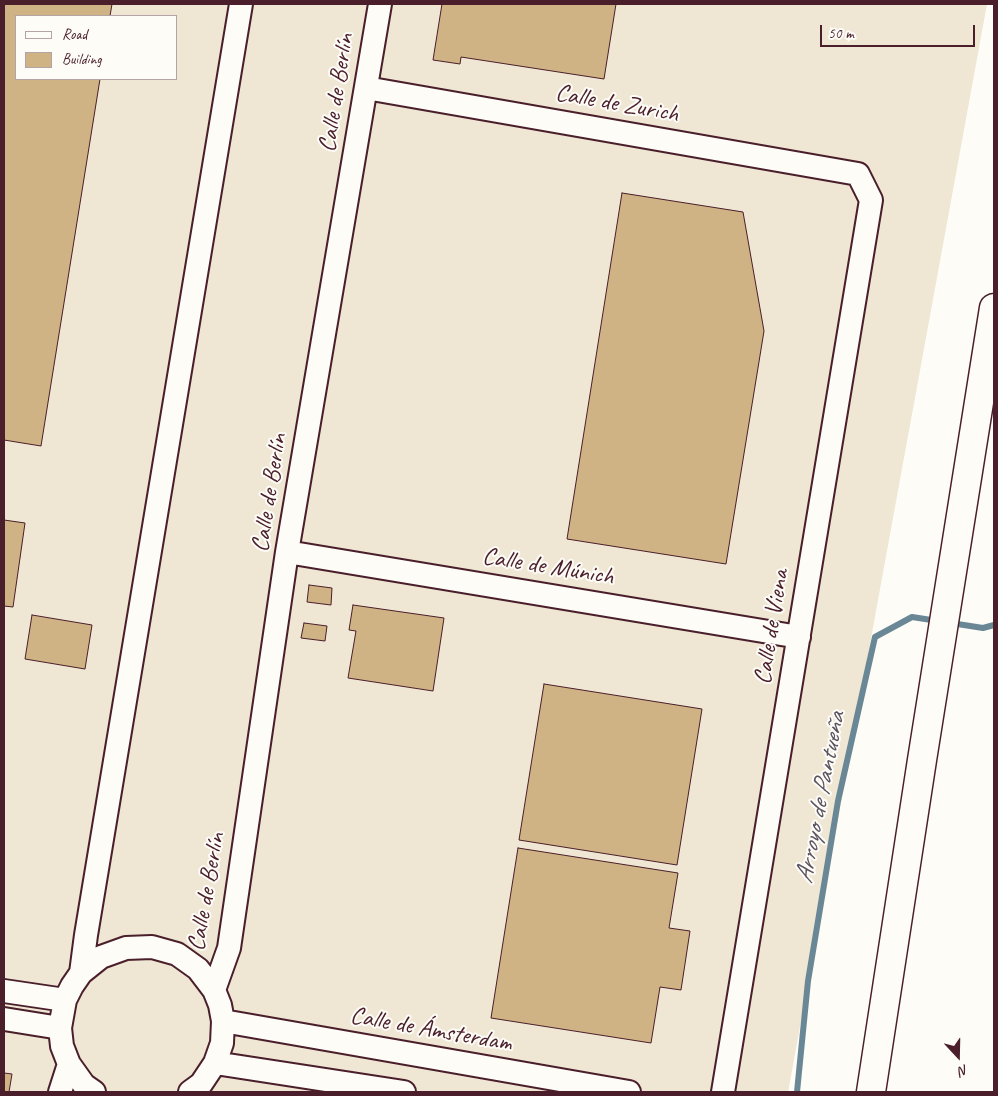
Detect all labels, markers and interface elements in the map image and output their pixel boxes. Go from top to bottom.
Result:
legend [15,15,178,80]
scale bar [823,15,978,47]
text: 50 m [828,24,854,43]
text: Road [62,25,87,44]
street label: Calle de Berlín [313,32,361,154]
text: Building [62,50,101,69]
street label: Calle de Zurich [553,78,681,130]
street label: Calle de Berlín [246,432,294,554]
street label: Calle de Múnich [480,542,616,592]
street label: Calle de Viena [748,567,796,687]
water label: Arroyo de Pantueña [789,710,853,886]
street label: Calle de Berlín [182,830,232,954]
street label: Calle de Ámsterdam [348,1001,514,1059]
north arrow [933,1031,983,1081]
text: N [956,1061,971,1080]

